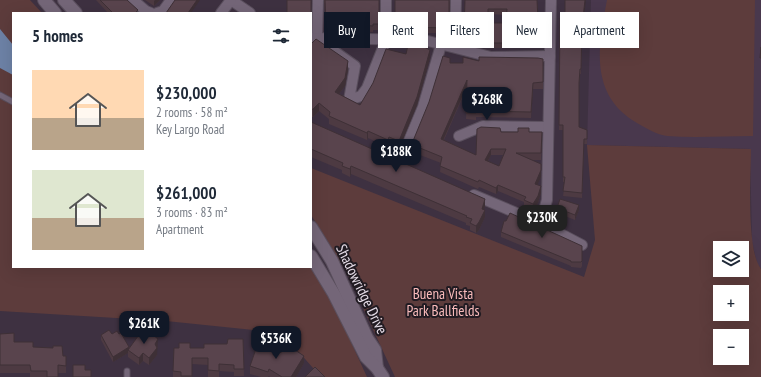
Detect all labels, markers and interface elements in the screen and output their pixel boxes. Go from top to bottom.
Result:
chip: Buy [324,12,370,48]
chip: Rent [378,12,428,48]
chip: Filters [436,12,494,48]
chip: New [502,12,552,48]
chip: Apartment [560,12,639,48]
text: 5 homes [32,25,83,47]
icon: filters [270,25,292,47]
text: $230,000 [156,82,217,104]
icon: home [64,86,112,134]
pin: $268K [459,87,515,121]
text: $268K [471,91,503,108]
text: 2 rooms · 58 m² [156,104,228,121]
text: Key Largo Road [156,121,224,138]
pin: $188K [368,139,424,173]
text: $188K [380,143,412,160]
text: $261,000 [156,182,217,204]
icon: home [64,186,112,234]
text: 3 rooms · 83 m² [156,204,228,221]
pin: $230K [514,205,570,239]
text: $230K [526,209,558,226]
text: Apartment [156,221,204,238]
street label: Shadowridge Drive [332,241,392,337]
map controls [713,241,749,365]
button: layers [713,241,749,277]
park label: Buena Vista Park Ballfields [407,284,479,320]
button: + [713,285,749,321]
pin: $261K [116,311,172,345]
text: $261K [128,315,160,332]
pin: $536K [248,326,304,360]
button: − [713,329,749,365]
text: $536K [260,330,292,347]

